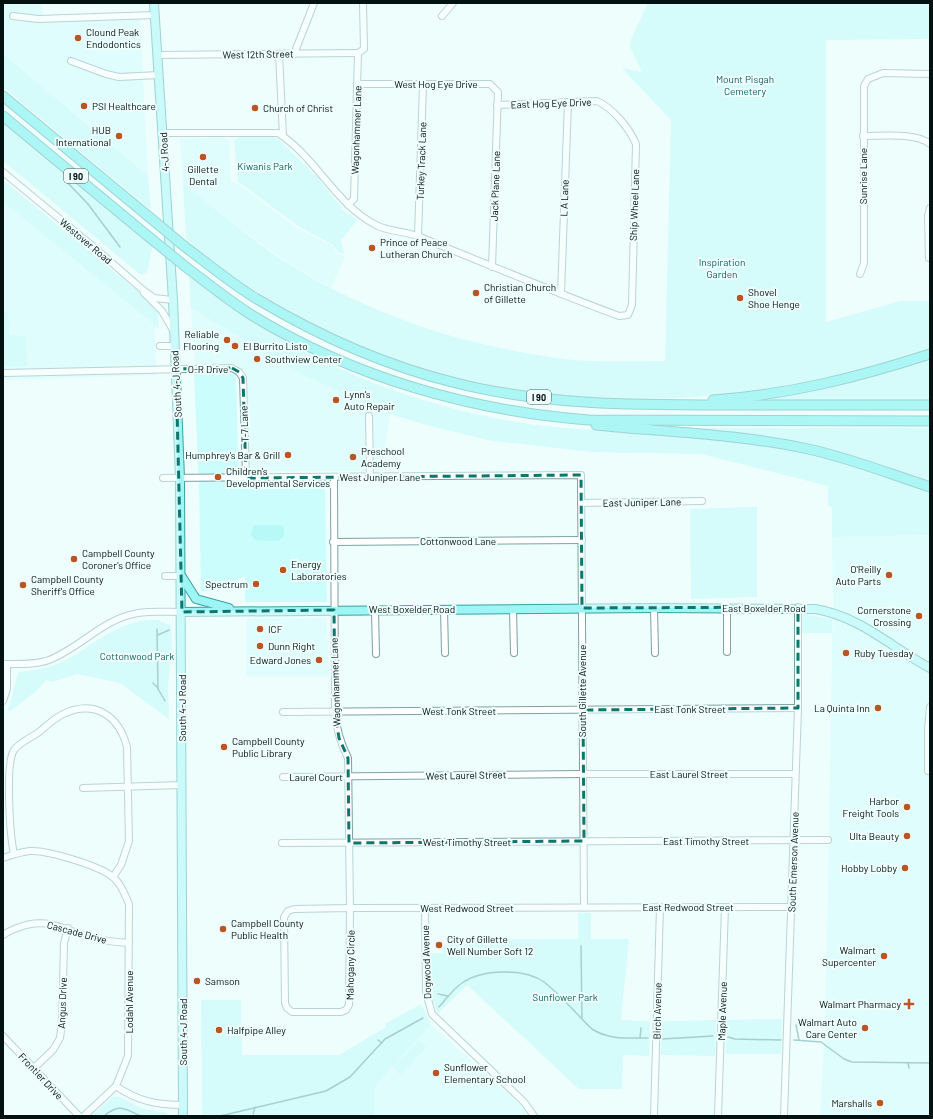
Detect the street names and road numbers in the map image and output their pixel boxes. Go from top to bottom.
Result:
street label: West 12th Street [222,47,294,61]
street label: West Hog Eye Drive [394,78,478,90]
street label: Wagonhammer Lane [348,85,364,175]
street label: East Hog Eye Drive [510,96,592,110]
street label: Turkey Track Lane [414,122,428,200]
street label: 4-J Road [157,132,171,172]
street label: Sunrise Lane [857,148,869,204]
street label: Jack Plane Lane [488,151,502,221]
road number: I 90 [64,169,88,183]
street label: Ship Wheel Lane [627,169,641,241]
street label: L A Lane [557,179,571,217]
street label: Westover Road [57,216,115,266]
street label: South 4-J Road [168,350,184,418]
street label: O-R Drive [188,363,228,375]
road number: I 90 [527,390,551,404]
street label: T-7 Lane [237,405,251,443]
street label: West Juniper Lane [340,471,420,483]
street label: East Juniper Lane [603,495,681,509]
street label: Cottonwood Lane [420,535,496,547]
street label: East Boxelder Road [722,602,806,614]
street label: West Boxelder Road [369,603,455,615]
street label: Wagonhammer Lane [327,637,343,727]
street label: South Gillette Avenue [576,645,588,737]
street label: South 4-J Road [176,674,188,742]
street label: East Tonk Street [654,703,726,715]
street label: West Tonk Street [422,705,496,717]
street label: West Laurel Street [426,768,507,782]
street label: East Laurel Street [650,768,728,780]
street label: Laurel Court [289,771,343,783]
street label: South Emerson Avenue [785,812,801,912]
street label: East Timothy Street [663,835,749,847]
street label: West Timothy Street [423,836,512,848]
street label: East Redwood Street [642,901,734,913]
street label: West Redwood Street [420,902,514,914]
street label: Cascade Drive [46,918,108,946]
street label: Dogwood Avenue [419,925,433,999]
street label: Mahogany Circle [343,930,357,1000]
street label: Lodahl Avenue [123,970,135,1034]
street label: Angus Drive [55,977,69,1029]
street label: Maple Avenue [715,981,729,1041]
street label: Birch Avenue [651,983,663,1039]
street label: South 4-J Road [177,998,189,1066]
street label: Frontier Drive [16,1050,66,1102]

